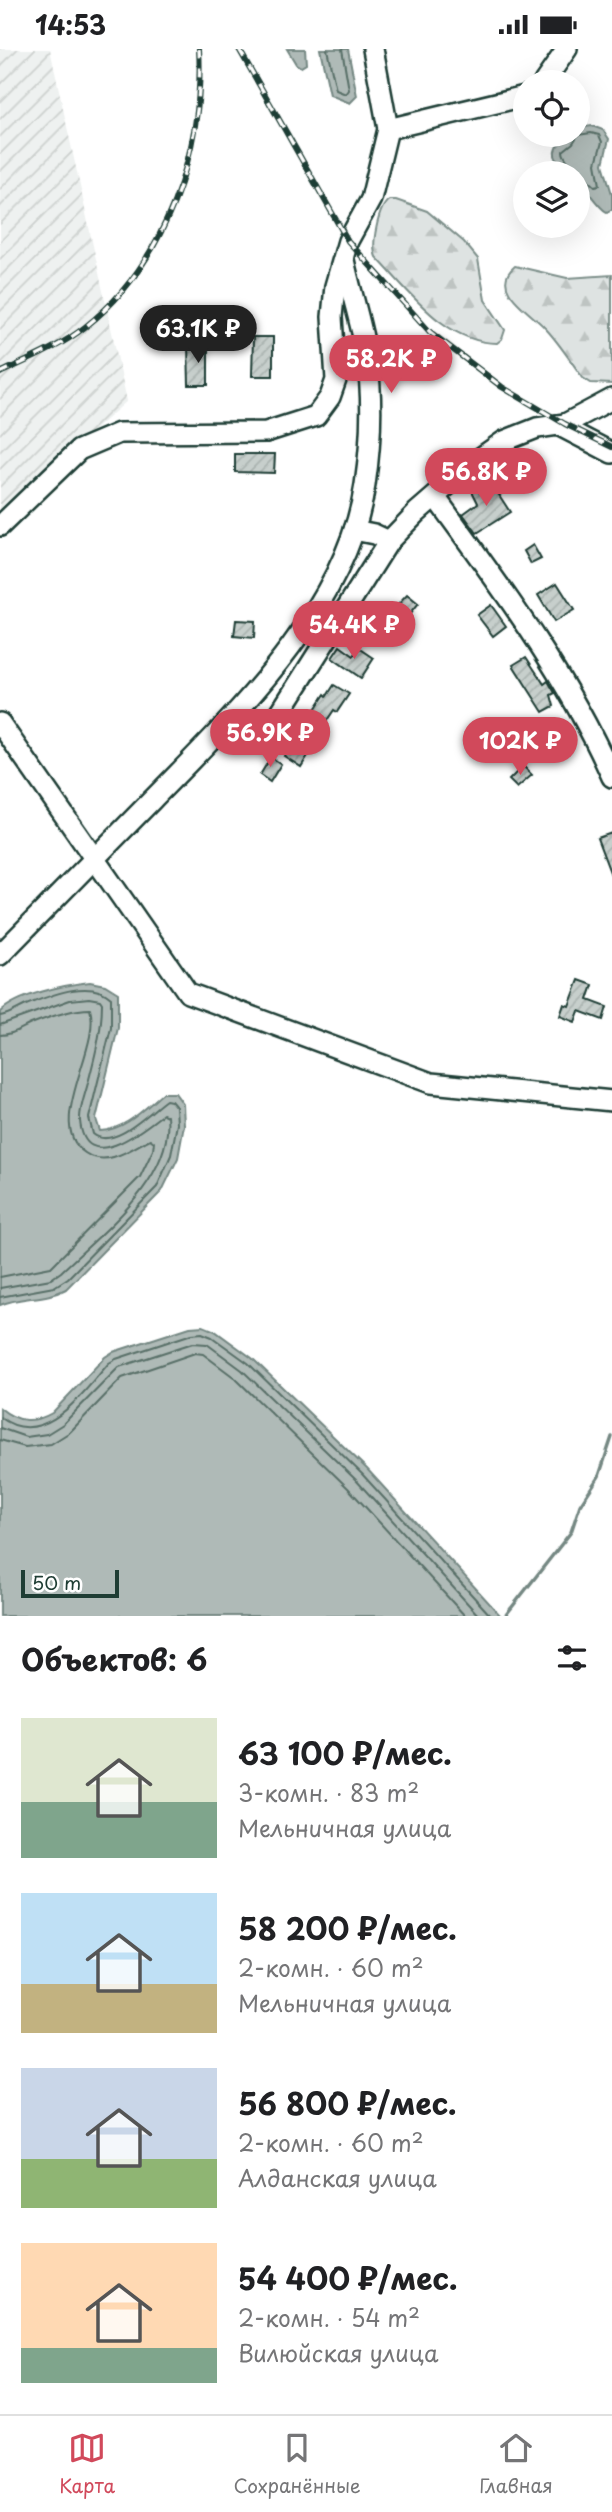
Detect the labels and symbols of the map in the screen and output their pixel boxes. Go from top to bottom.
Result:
pin: 63.1K ₽ [133,305,263,365]
pin: 58.2K ₽ [326,335,456,395]
pin: 56.8K ₽ [421,449,551,508]
pin: 54.4K ₽ [289,601,419,661]
pin: 56.9K ₽ [205,709,335,769]
pin: 102K ₽ [463,717,577,777]
scale bar [21,1567,119,1599]

